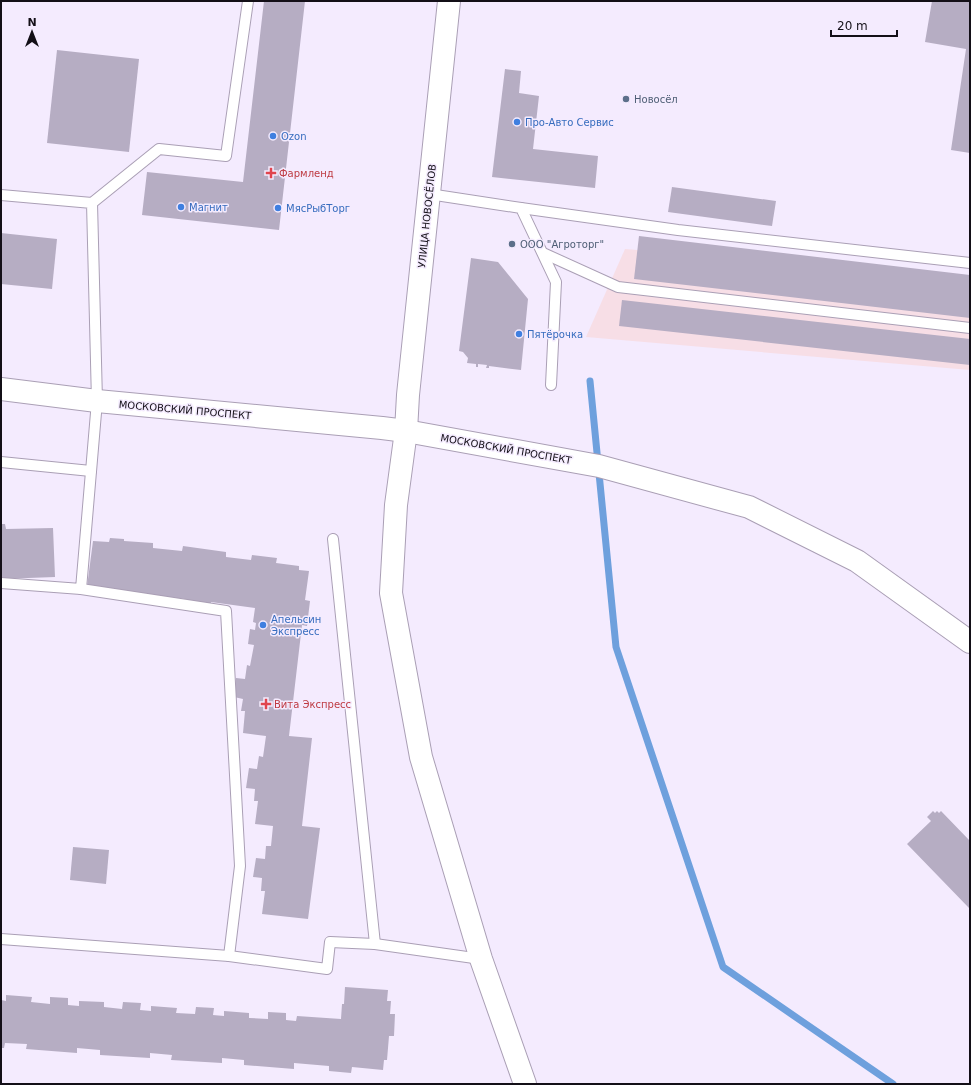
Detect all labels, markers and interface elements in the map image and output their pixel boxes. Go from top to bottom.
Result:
north arrow [12,12,52,52]
scale bar [831,12,897,38]
text: N [27,16,37,29]
text: 20 m [837,19,868,33]
marker: Новосёл [621,94,631,104]
place label: Новосёл [634,94,678,105]
marker: Про-Авто Сервис [512,117,522,127]
place label: Про-Авто Сервис [525,117,614,128]
marker: Ozon [268,131,278,141]
place label: Ozon [281,131,307,142]
street label: УЛИЦА НОВОСЁЛОВ [415,163,438,269]
marker: Фармленд [266,168,276,178]
place label: Фармленд [279,168,334,179]
marker: Магнит [176,202,186,212]
place label: Магнит [189,202,228,213]
marker: МясРыбТорг [273,203,283,213]
place label: МясРыбТорг [286,203,350,214]
marker: ООО "Агроторг" [507,239,517,249]
place label: ООО "Агроторг" [520,239,604,250]
marker: Пятёрочка [514,329,524,339]
place label: Пятёрочка [527,329,583,340]
street label: МОСКОВСКИЙ ПРОСПЕКТ [118,398,253,421]
street label: МОСКОВСКИЙ ПРОСПЕКТ [440,431,573,466]
place label: Апельсин Экспресс [271,614,321,637]
marker: Апельсин Экспресс [258,620,268,630]
marker: Вита Экспресс [261,699,271,709]
place label: Вита Экспресс [274,699,351,710]

